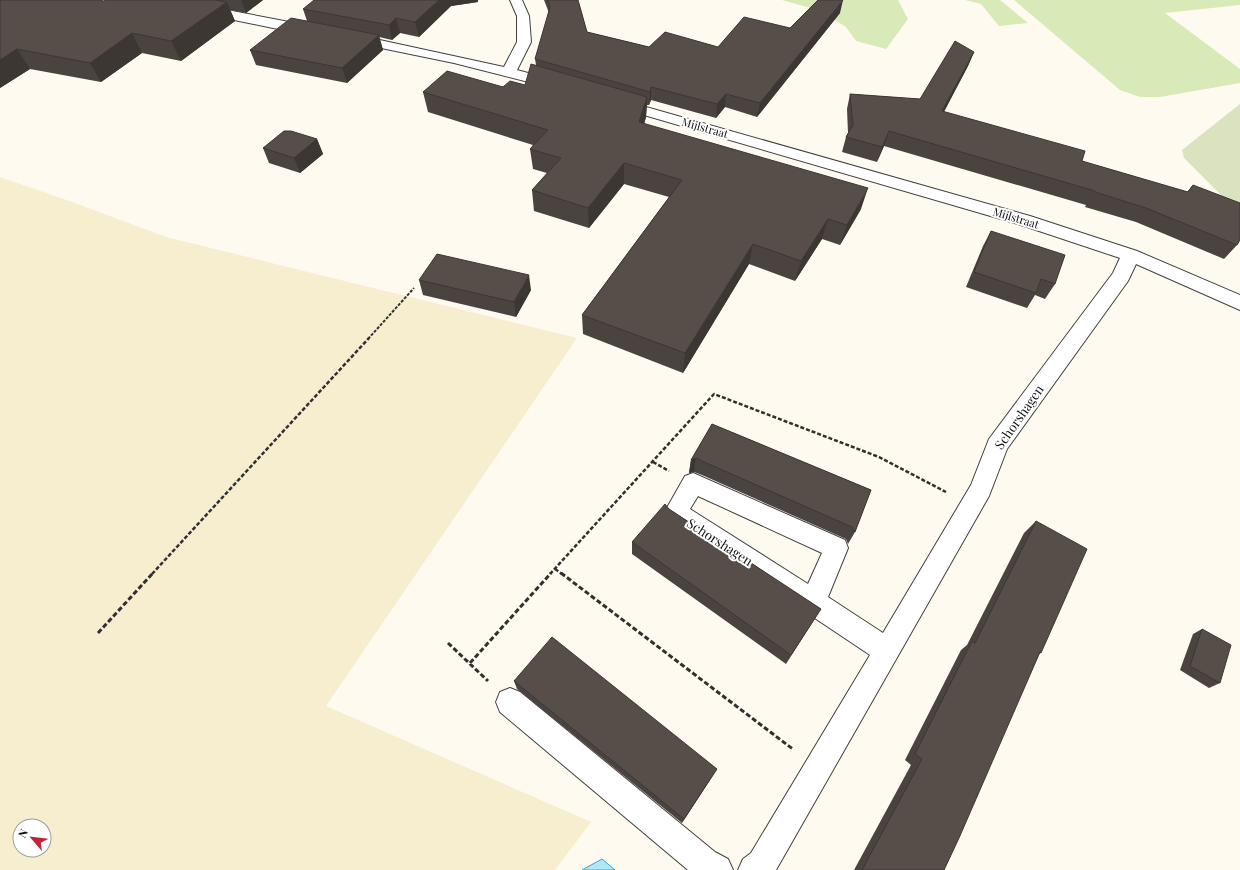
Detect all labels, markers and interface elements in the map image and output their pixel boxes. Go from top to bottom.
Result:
street label: Mijlstraat [680,114,730,141]
street label: Mijlstraat [991,203,1041,232]
street label: Schorshagen [990,381,1047,452]
street label: Schorshagen [684,514,757,569]
north arrow [12,818,52,858]
text: N [14,826,31,840]

